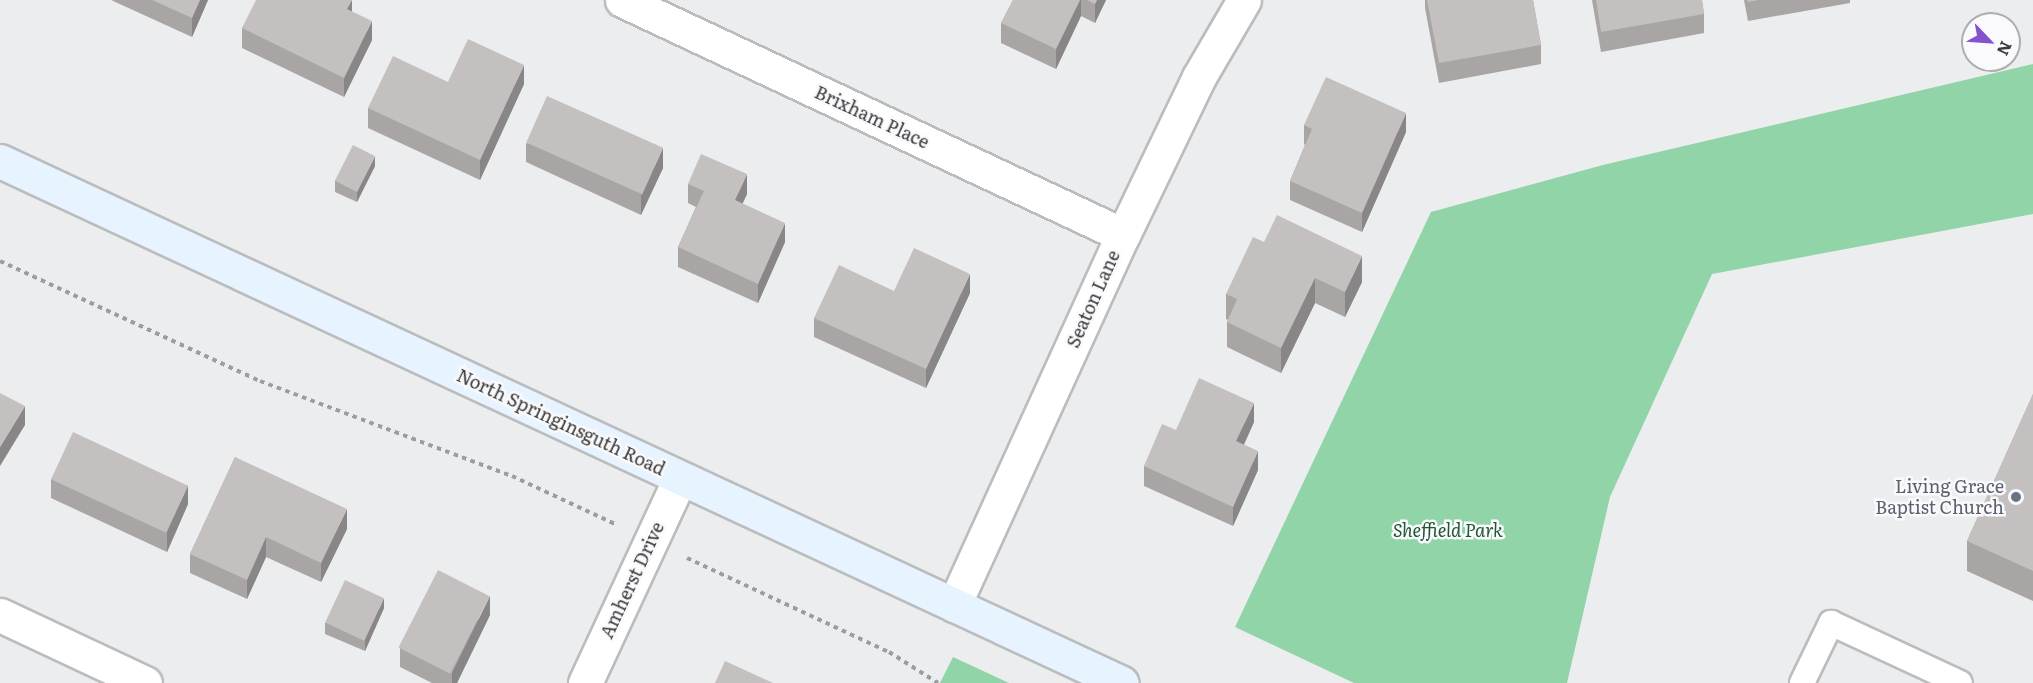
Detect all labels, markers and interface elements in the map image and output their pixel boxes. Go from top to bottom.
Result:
north arrow [1961,12,2021,72]
text: N [1992,38,2019,60]
street label: Brixham Place [811,81,933,153]
street label: Seaton Lane [1062,247,1124,351]
street label: North Springinsguth Road [453,364,669,480]
place label: Living Grace Baptist Church [1875,476,2004,518]
marker: Living Grace Baptist Church [2009,490,2023,504]
street label: Amherst Drive [596,518,668,642]
park label: Sheffield Park [1393,519,1503,541]

